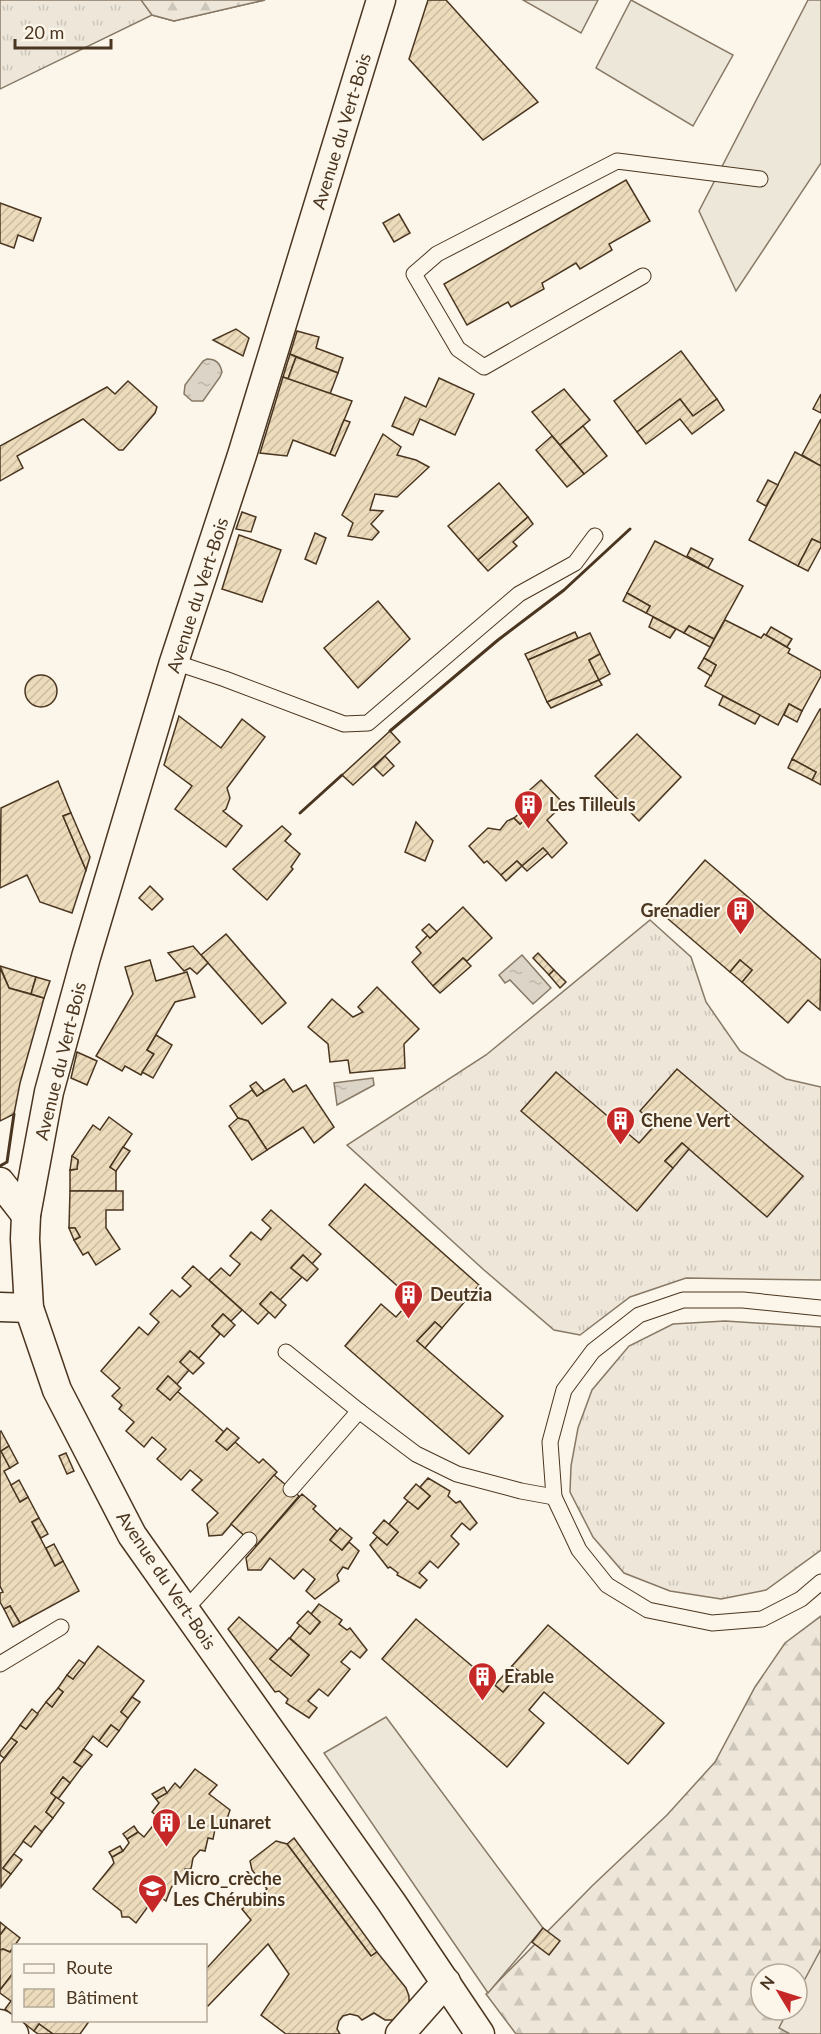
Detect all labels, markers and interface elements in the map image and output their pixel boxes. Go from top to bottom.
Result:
scale bar [15,12,111,50]
text: 20 m [24,21,64,43]
street label: Avenue du Vert-Bois [307,50,375,212]
street label: Avenue du Vert-Bois [161,514,233,676]
building icon: Les Tilleuls [512,788,544,830]
place label: Les Tilleuls [549,793,636,815]
building icon: Grenadier [725,894,757,936]
place label: Grenadier [641,899,720,921]
street label: Avenue du Vert-Bois [30,979,90,1142]
building icon: Chene Vert [604,1104,636,1146]
place label: Chene Vert [641,1109,731,1131]
building icon: Deutzia [393,1278,425,1320]
place label: Deutzia [430,1283,492,1305]
street label: Avenue du Vert-Bois [113,1507,222,1654]
building icon: Erable [467,1660,499,1702]
place label: Erable [504,1665,555,1687]
building icon: Le Lunaret [150,1806,182,1848]
place label: Le Lunaret [187,1811,271,1833]
place label: Micro_crèche Les Chérubins [173,1867,285,1910]
school or university icon: Micro_crèche Les Chérubins [136,1872,168,1914]
legend [12,1944,207,2022]
text: Route [66,1956,113,1978]
north arrow [749,1962,809,2022]
text: N [756,1972,778,1993]
text: Bâtiment [66,1986,139,2008]

